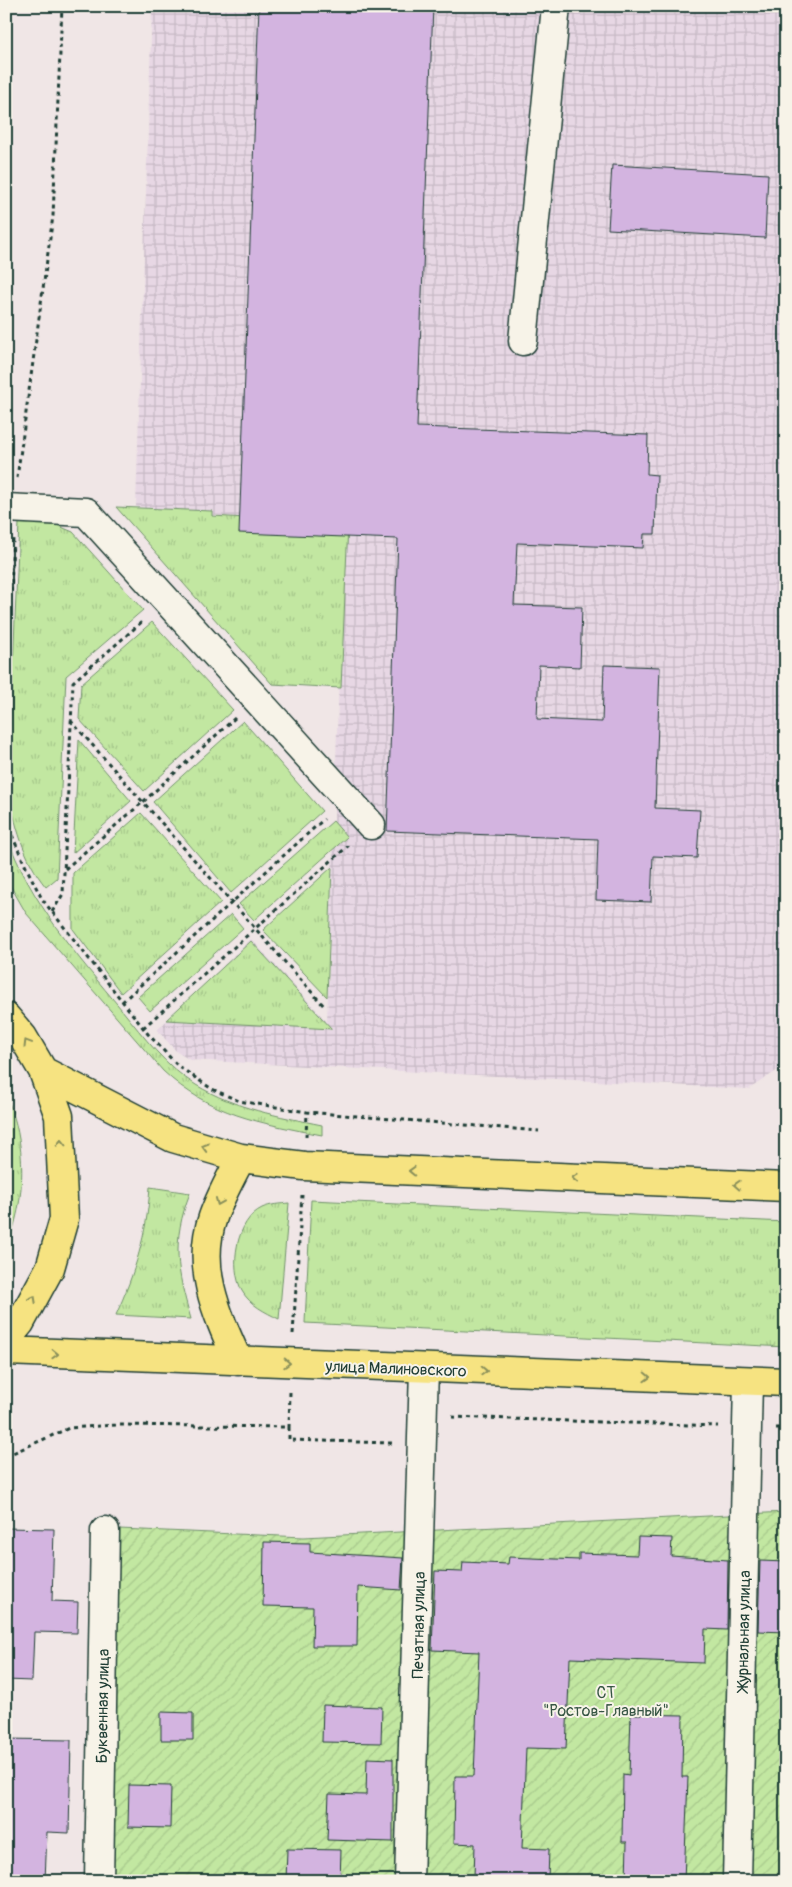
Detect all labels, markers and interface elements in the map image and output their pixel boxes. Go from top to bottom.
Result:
one-way arrow [23,1040,33,1049]
one-way arrow [55,1139,66,1147]
one-way arrow [201,1143,209,1153]
one-way arrow [408,1165,416,1176]
one-way arrow [570,1172,578,1183]
one-way arrow [733,1179,741,1190]
one-way arrow [215,1197,225,1206]
one-way arrow [27,1296,37,1305]
one-way arrow [51,1348,59,1359]
street label: улица Малиновского [324,1357,467,1381]
one-way arrow [283,1358,291,1369]
one-way arrow [481,1366,489,1377]
one-way arrow [643,1372,651,1382]
street label: Журнальная улица [733,1570,755,1695]
street label: Печатная улица [408,1571,430,1679]
street label: Буквенная улица [92,1649,114,1764]
park label: СТ "Ростов-Главный" [543,1683,669,1721]

